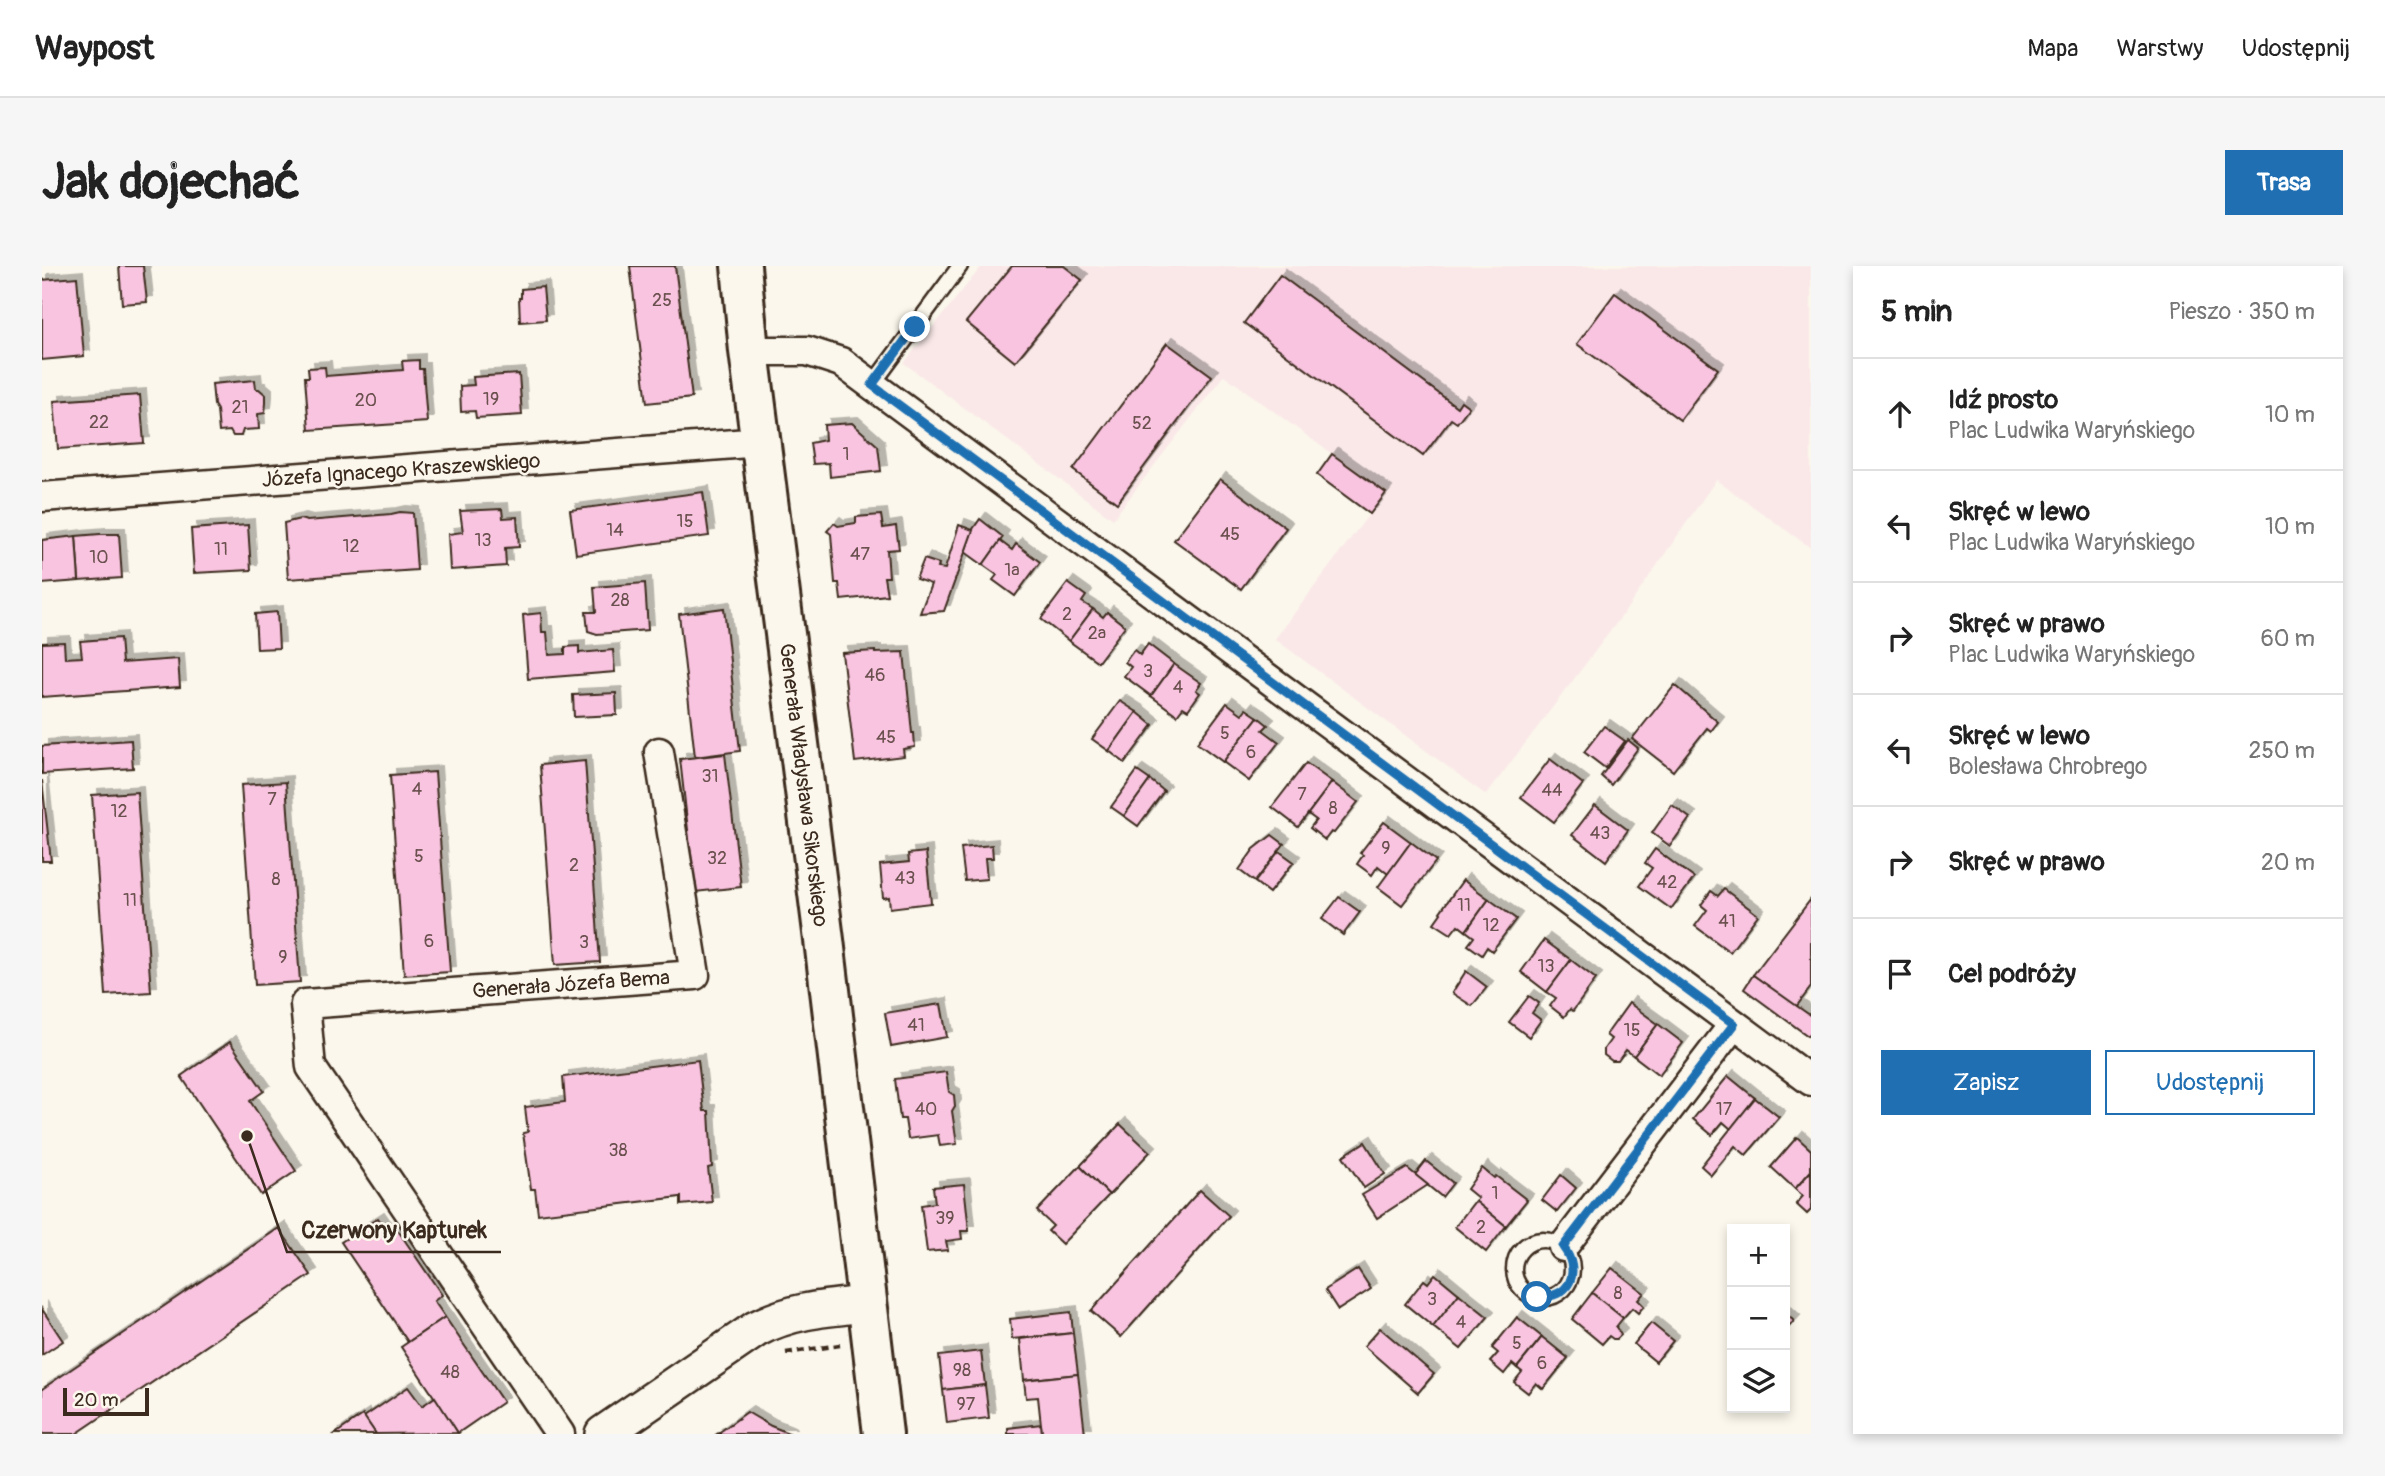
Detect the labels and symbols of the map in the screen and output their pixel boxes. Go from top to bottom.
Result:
house number: 25 [652,289,672,312]
route end [899,311,930,342]
house number: 19 [483,388,499,411]
house number: 20 [355,389,377,412]
house number: 21 [231,396,249,419]
house number: 22 [89,411,109,434]
house number: 52 [1132,412,1152,435]
house number: 1 [842,443,850,466]
street label: Józefa Ignacego Kraszewskiego [261,447,541,494]
house number: 15 [677,510,693,533]
house number: 14 [606,519,624,542]
house number: 45 [1220,523,1240,546]
house number: 13 [474,529,492,552]
house number: 12 [342,535,360,558]
house number: 11 [214,538,228,561]
house number: 47 [850,543,870,566]
house number: 10 [89,546,109,569]
house number: 1a [1004,559,1020,582]
house number: 28 [610,589,630,612]
house number: 2 [1062,603,1072,626]
house number: 2a [1088,622,1106,645]
street label: Generała Władysława Sikorskiego [773,642,834,928]
house number: 3 [1143,660,1153,683]
house number: 46 [865,664,885,687]
house number: 4 [1173,676,1184,699]
house number: 5 [1220,722,1230,745]
house number: 45 [876,726,896,749]
house number: 6 [1246,741,1256,764]
house number: 31 [701,765,719,788]
house number: 4 [412,778,423,801]
house number: 44 [1542,779,1563,802]
house number: 7 [1297,783,1307,806]
house number: 7 [267,788,277,811]
house number: 8 [1328,797,1338,820]
house number: 12 [110,800,128,823]
house number: 43 [1590,822,1610,845]
house number: 9 [1381,837,1391,860]
house number: 5 [414,845,424,868]
house number: 32 [707,847,727,870]
house number: 2 [569,854,579,877]
house number: 43 [895,867,915,890]
house number: 8 [271,868,281,891]
house number: 42 [1657,871,1677,894]
house number: 11 [123,889,137,912]
house number: 11 [1457,894,1471,917]
house number: 41 [1718,910,1736,933]
house number: 12 [1482,914,1500,937]
house number: 6 [424,930,434,953]
house number: 3 [579,931,589,954]
house number: 9 [278,946,288,969]
house number: 13 [1537,955,1555,978]
street label: Generała Józefa Bema [471,964,671,1005]
house number: 41 [907,1014,925,1037]
house number: 15 [1624,1019,1640,1042]
house number: 40 [915,1098,937,1121]
house number: 17 [1716,1098,1733,1121]
house number: 38 [608,1139,628,1162]
house number: 1 [1491,1182,1499,1205]
house number: 39 [935,1207,955,1230]
callout: Czerwony Kapturek [287,1208,501,1252]
text: Czerwony Kapturek [301,1216,487,1245]
house number: 2 [1476,1216,1486,1239]
route start [1521,1281,1552,1312]
house number: 8 [1613,1282,1623,1305]
house number: 3 [1427,1288,1437,1311]
house number: 4 [1456,1311,1467,1334]
house number: 5 [1512,1332,1522,1355]
house number: 6 [1537,1352,1547,1375]
house number: 98 [953,1359,971,1382]
house number: 48 [440,1361,460,1384]
scale bar [63,1385,149,1417]
house number: 97 [957,1393,976,1416]

